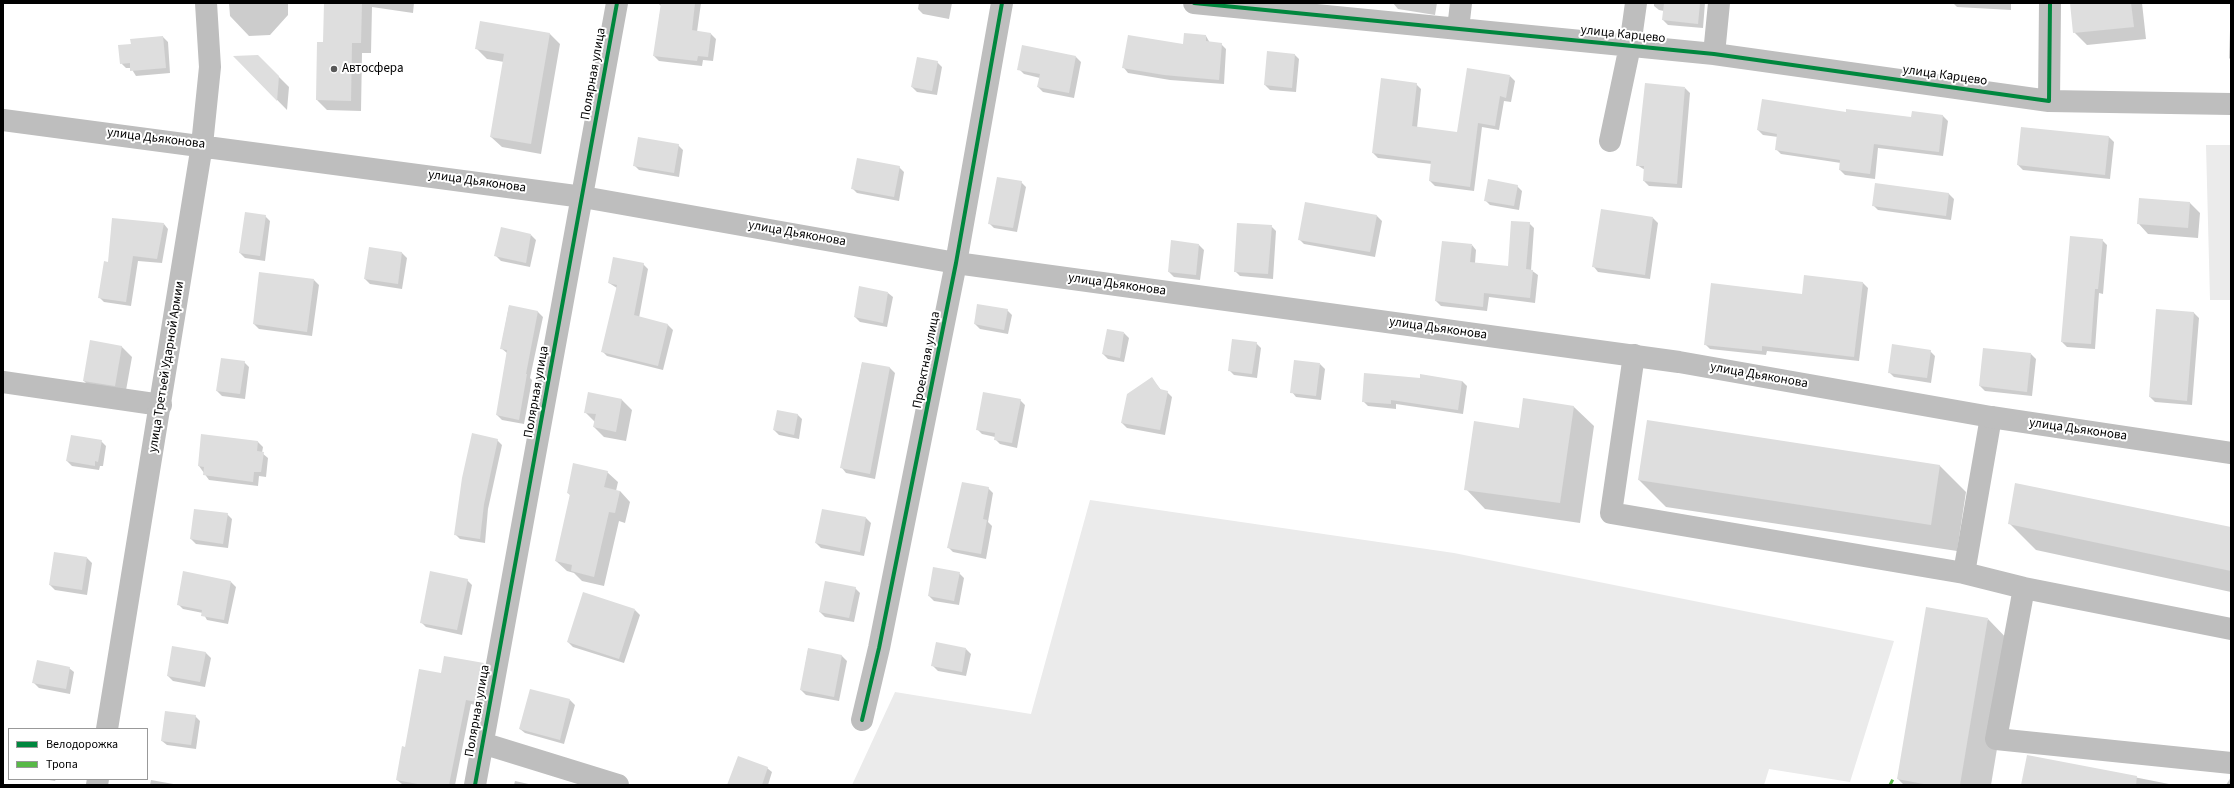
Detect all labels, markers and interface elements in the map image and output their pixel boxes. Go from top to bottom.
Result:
street label: улица Карцево [1580,23,1666,47]
street label: Полярная улица [578,27,610,121]
place label: Автосфера [342,61,403,77]
street label: улица Карцево [1902,62,1988,90]
marker: Автосфера [329,64,339,74]
street label: улица Дьяконова [106,125,206,153]
street label: улица Дьяконова [427,167,527,197]
street label: улица Дьяконова [747,218,847,250]
street label: улица Дьяконова [1067,270,1167,300]
street label: улица Третьей Ударной Армии [146,280,188,454]
street label: Проектная улица [910,310,944,410]
street label: улица Дьяконова [1388,314,1488,344]
street label: Полярная улица [521,345,553,439]
street label: улица Дьяконова [1709,360,1809,392]
street label: улица Дьяконова [2028,415,2128,445]
street label: Полярная улица [462,664,494,758]
legend [8,728,148,780]
text: Велодорожка [46,736,118,753]
text: Тропа [46,756,78,773]

